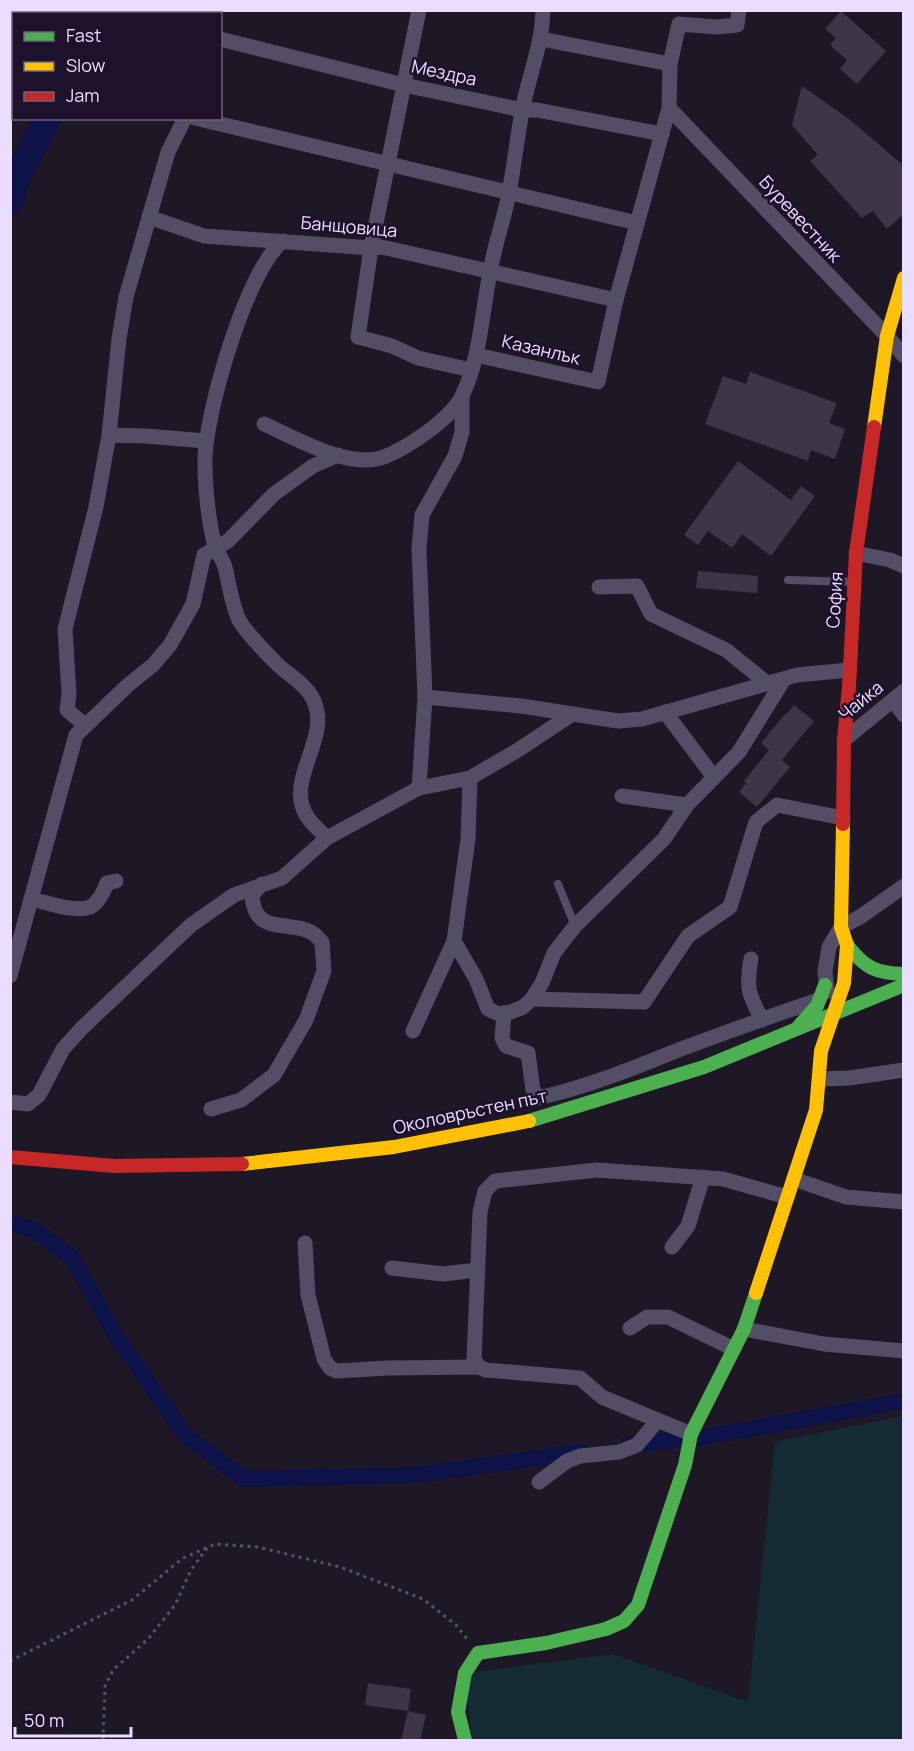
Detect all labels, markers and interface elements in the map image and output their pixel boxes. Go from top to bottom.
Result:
legend [12,12,222,120]
text: Fast [66,23,101,47]
text: Slow [66,53,106,77]
street label: Мездра [410,53,479,91]
text: Jam [66,83,100,107]
street label: Буревестник [754,170,848,268]
street label: Банщовица [300,210,398,242]
street label: Казанлък [500,328,584,370]
street label: София [820,571,848,629]
street label: Чайка [833,675,888,726]
street label: Околовръстен път [391,1083,549,1139]
scale bar [15,1700,130,1738]
text: 50 m [24,1708,64,1732]

